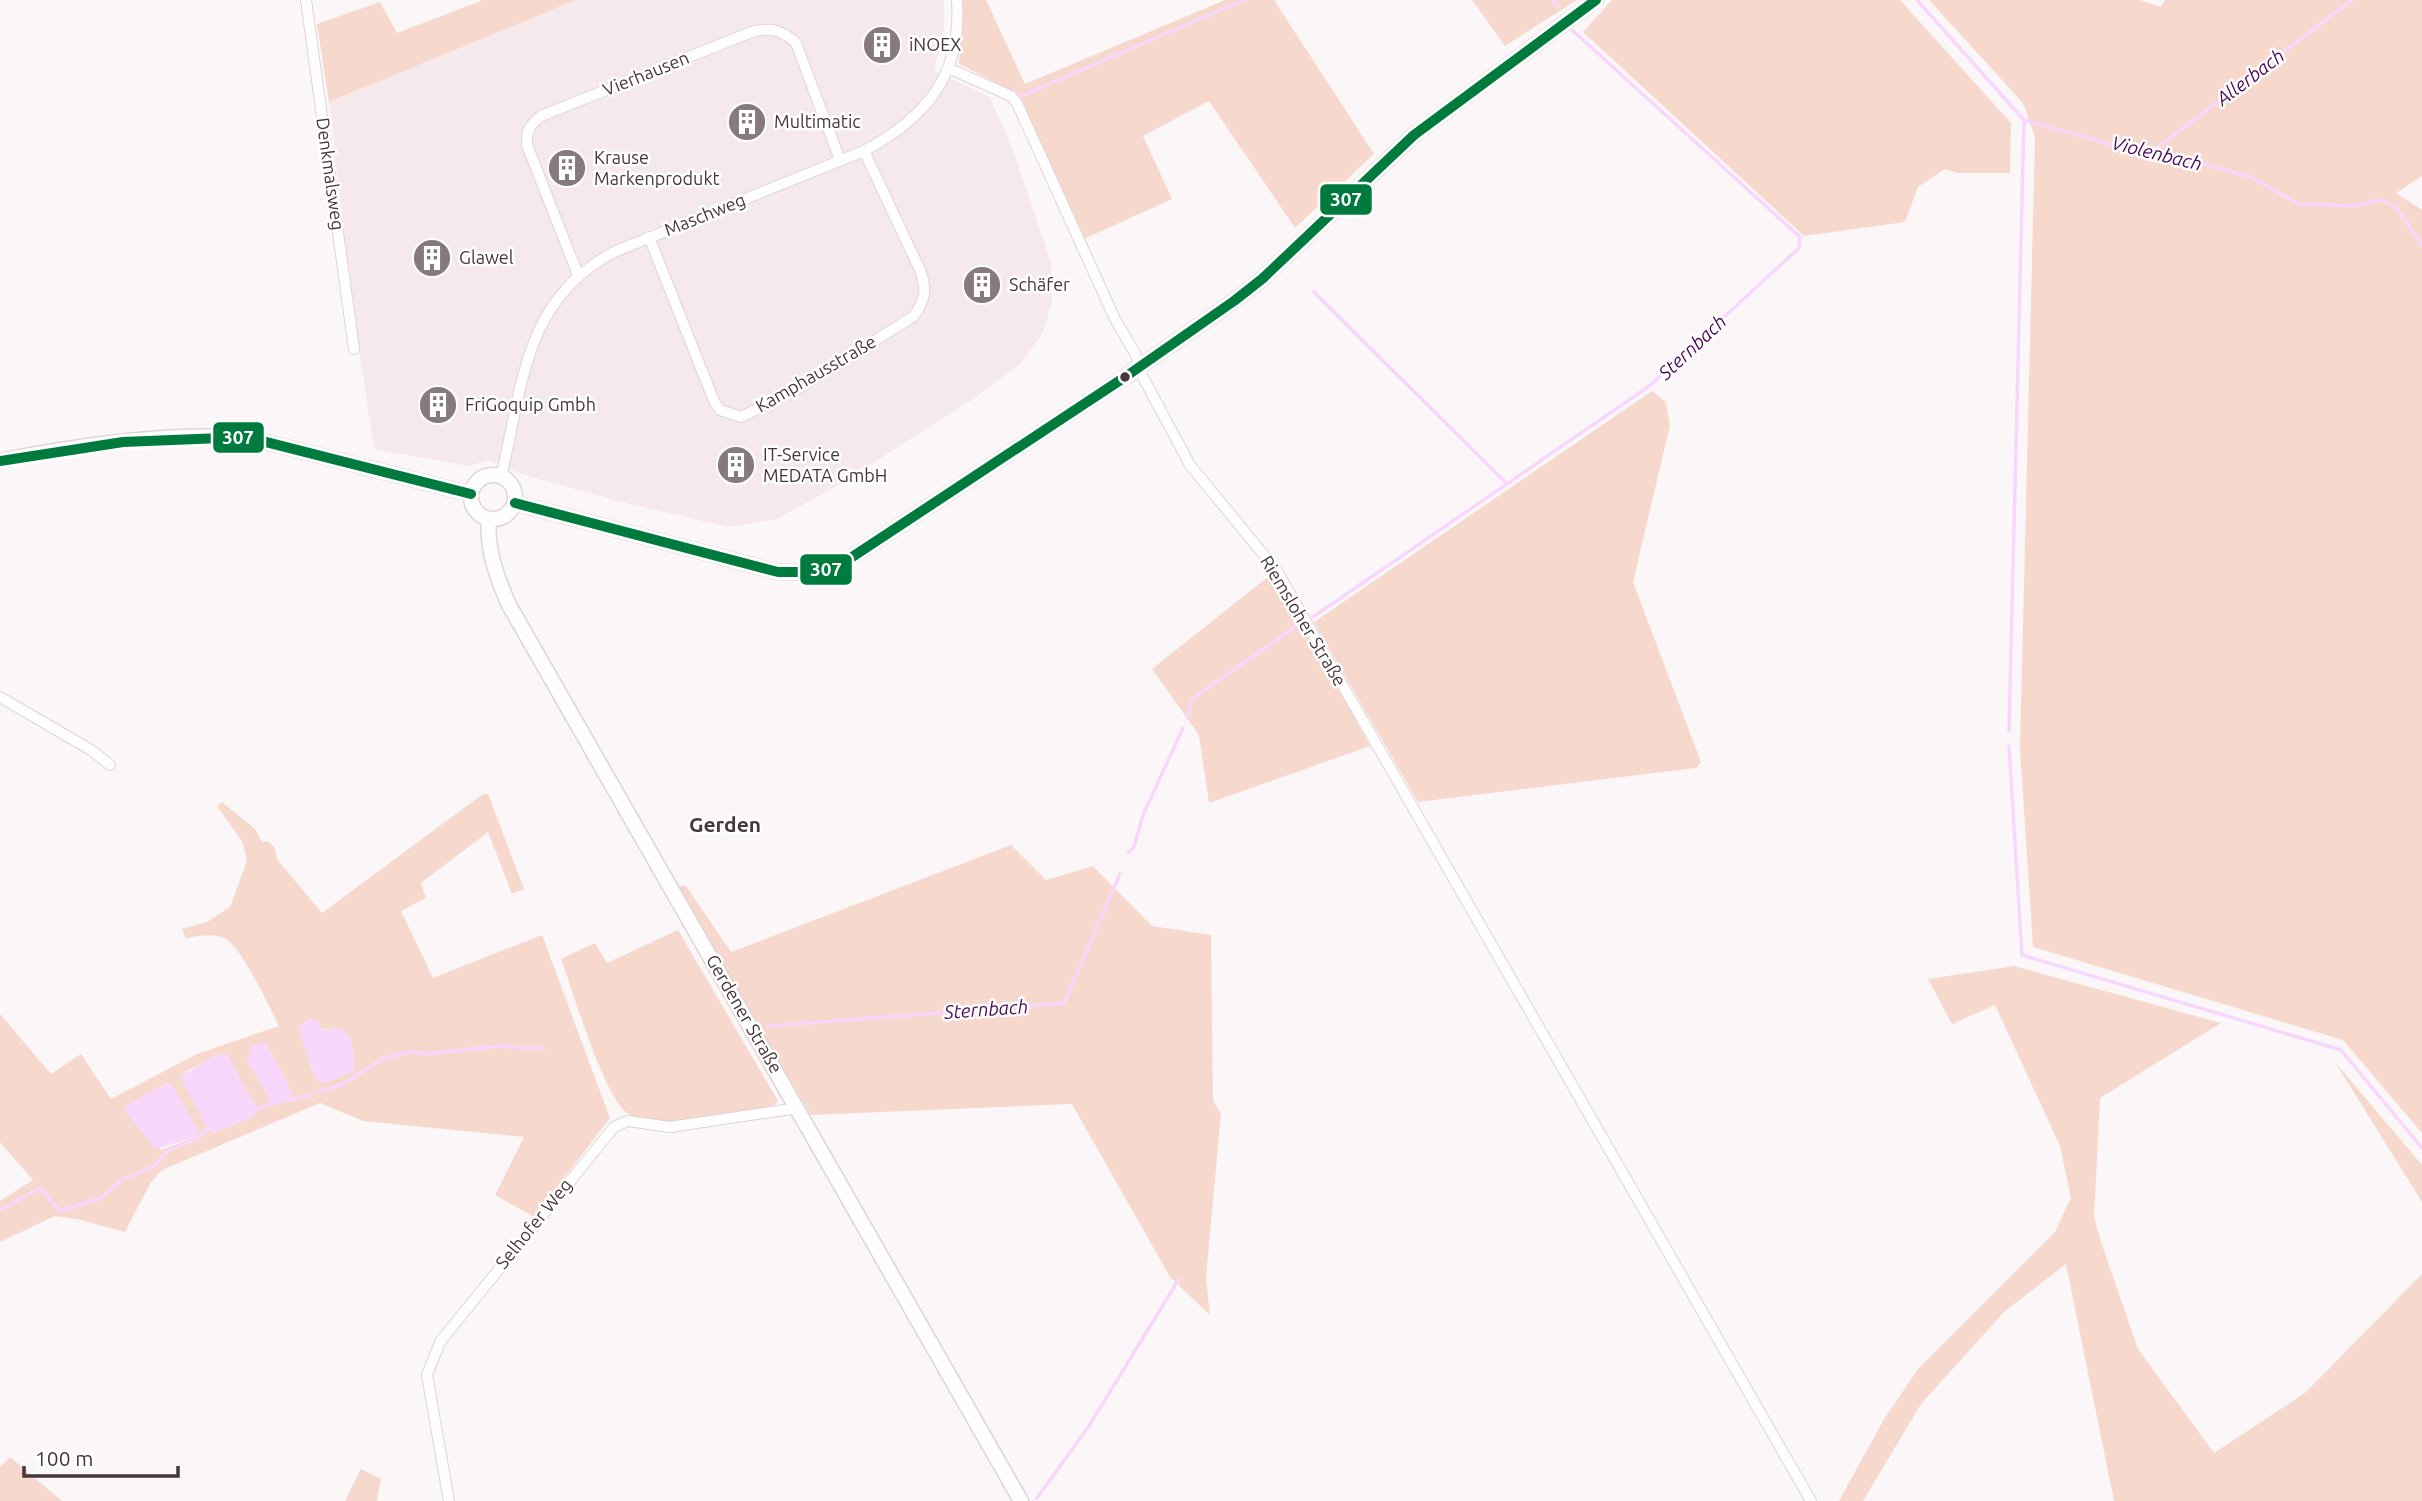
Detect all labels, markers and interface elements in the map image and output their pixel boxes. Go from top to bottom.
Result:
building icon: iNOEX [861,24,903,66]
place label: iNOEX [909,34,961,54]
water label: Allerbach [2211,44,2288,110]
street label: Vierhausen [600,47,692,99]
building icon: Multimatic [726,101,768,143]
place label: Multimatic [774,111,861,131]
street label: Denkmalsweg [313,116,349,231]
water label: Violenbach [2110,131,2204,175]
building icon: Krause Markenprodukt [546,147,588,189]
place label: Krause Markenprodukt [594,147,720,188]
line badge: 307 [1319,183,1373,216]
text: 307 [1330,188,1362,210]
street label: Maschweg [661,189,748,239]
building icon: Glawel [411,237,453,279]
place label: Glawel [459,247,514,267]
building icon: Schäfer [961,264,1003,306]
place label: Schäfer [1009,274,1070,294]
water label: Sternbach [1653,310,1730,385]
street label: Kamphausstraße [752,331,879,416]
unlabelled marker [1118,370,1132,384]
building icon: FriGoquip Gmbh [417,384,459,426]
place label: FriGoquip Gmbh [465,394,596,414]
line badge: 307 [212,421,265,454]
text: 307 [222,426,254,448]
building icon: IT-Service MEDATA GmbH [715,444,757,486]
place label: IT-Service MEDATA GmbH [763,444,887,485]
street label: Riemsloher Straße [1257,552,1351,689]
line badge: 307 [799,553,853,586]
text: 307 [810,558,842,580]
district label: Gerden [689,812,761,836]
street label: Gerdener Straße [703,951,787,1076]
water label: Sternbach [942,995,1029,1023]
street label: Selhofer Weg [491,1175,575,1272]
scale bar [24,1434,178,1478]
text: 100 m [35,1446,93,1470]

